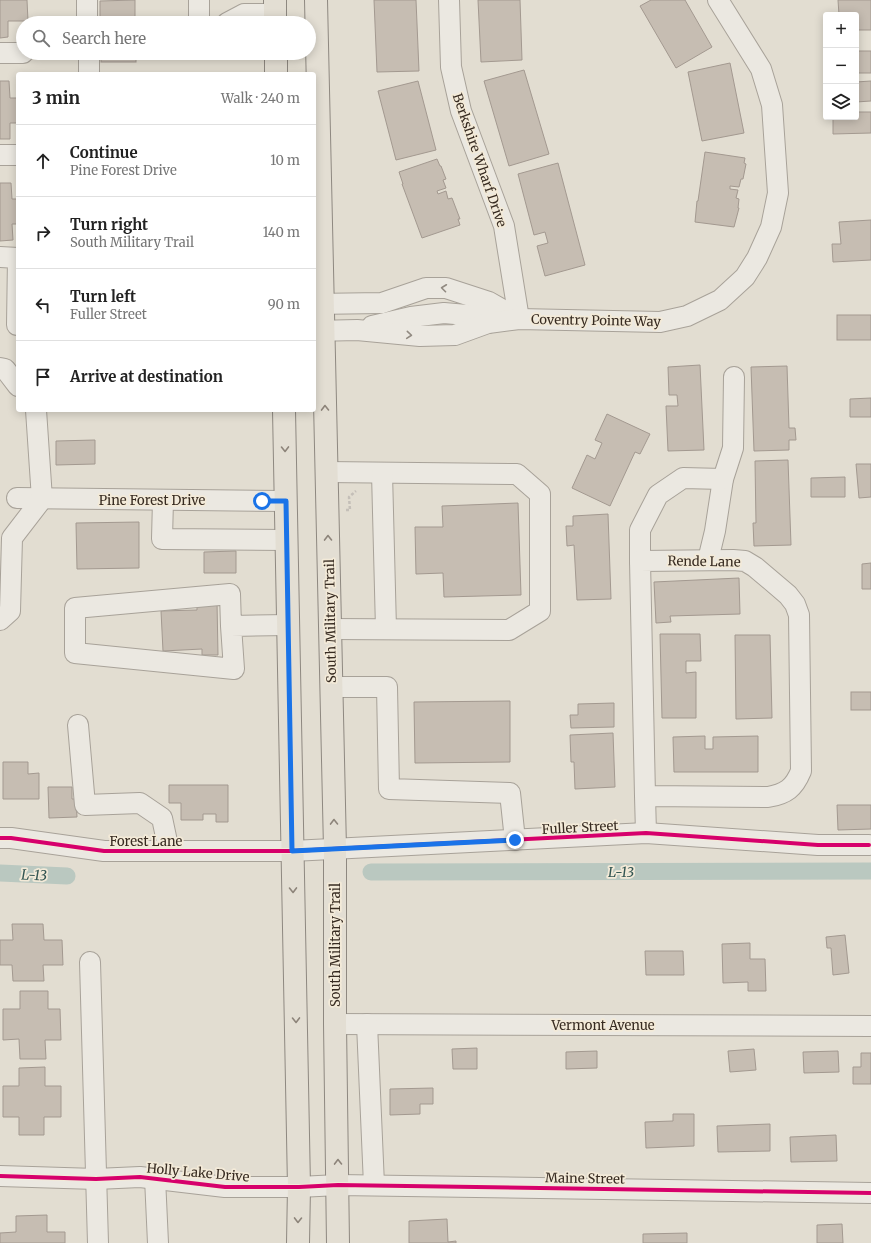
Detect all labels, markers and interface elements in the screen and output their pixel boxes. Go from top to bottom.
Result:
map controls [823,12,859,120]
button: + [823,12,859,48]
search box [16,16,316,60]
icon: search [30,27,52,49]
text: Search here [62,29,146,48]
button: − [823,48,859,84]
button: layers [823,84,859,120]
text: 3 min [32,87,80,109]
text: Walk · 240 m [221,90,300,107]
street label: Berkshire Wharf Drive [449,91,510,229]
text: Continue [70,143,138,162]
icon: ahead [32,150,54,172]
text: 10 m [270,152,300,169]
text: Pine Forest Drive [70,162,177,179]
text: Turn right [70,215,148,234]
icon: right [32,222,54,244]
text: 140 m [263,224,300,241]
text: South Military Trail [70,234,194,251]
one-way arrow [441,284,448,293]
text: Turn left [70,287,136,306]
icon: left [32,294,54,316]
text: 90 m [268,296,300,313]
text: Fuller Street [70,306,147,323]
street label: Coventry Pointe Way [531,311,661,330]
one-way arrow [406,330,412,339]
icon: arrive [32,366,54,388]
text: Arrive at destination [70,367,223,386]
one-way arrow [321,405,329,411]
one-way arrow [280,446,289,452]
street label: Pine Forest Drive [99,492,206,509]
route start [253,492,271,510]
one-way arrow [324,535,332,541]
street label: Rende Lane [667,552,741,571]
street label: South Military Trail [321,559,340,683]
street label: Fuller Street [541,817,619,838]
one-way arrow [330,819,338,825]
route end [506,831,524,849]
street label: Forest Lane [110,833,183,850]
water label: L-13 [608,863,634,881]
water label: L-13 [21,866,47,884]
street label: South Military Trail [327,883,344,1007]
one-way arrow [289,887,297,893]
one-way arrow [292,1017,300,1023]
street label: Vermont Avenue [550,1017,655,1034]
one-way arrow [334,1159,342,1165]
street label: Holly Lake Drive [146,1160,250,1185]
street label: Maine Street [545,1169,625,1188]
one-way arrow [294,1217,302,1223]

